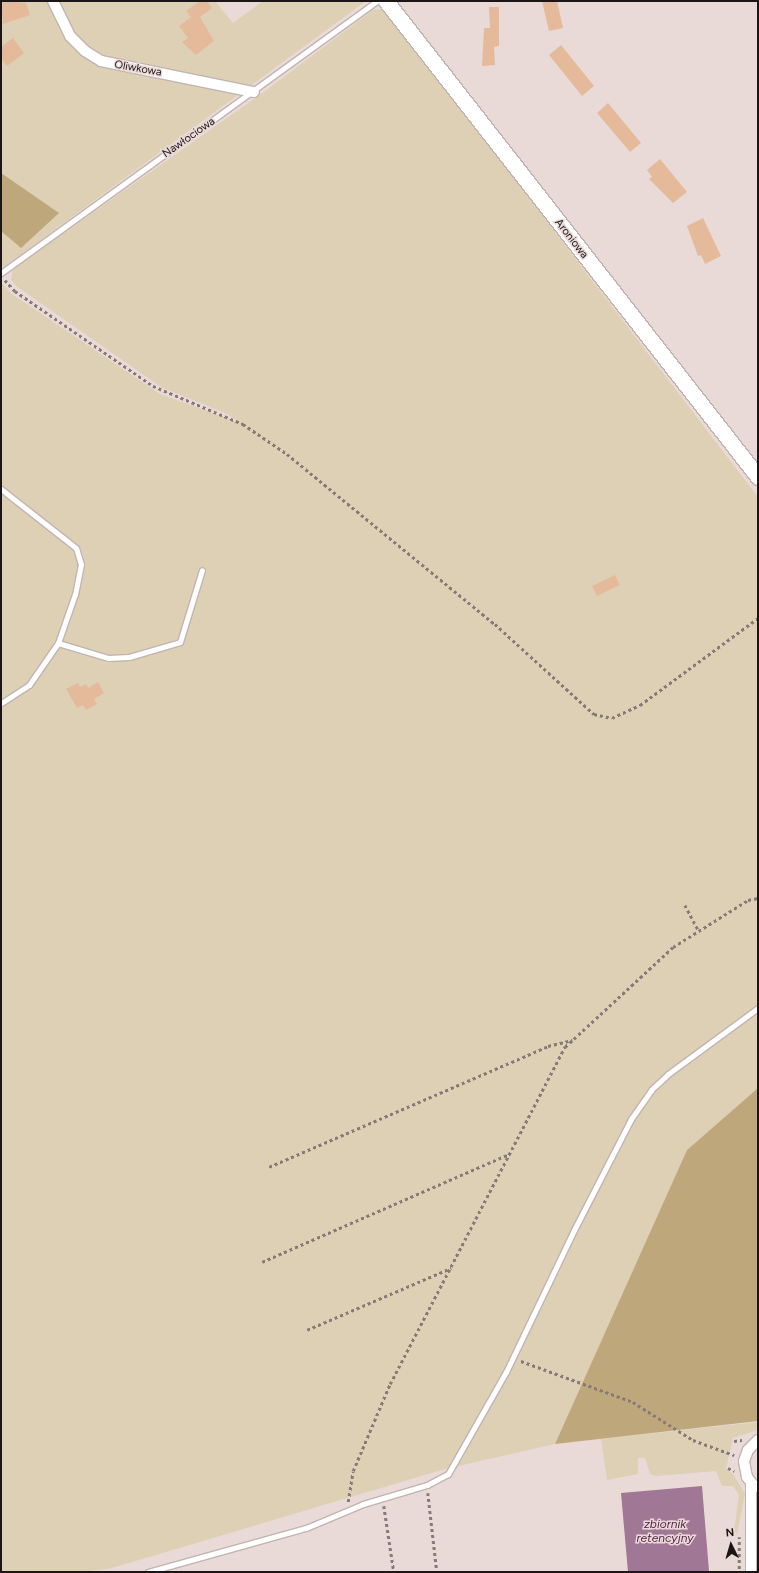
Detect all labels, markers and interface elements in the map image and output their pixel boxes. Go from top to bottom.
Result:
street label: Oliwkowa [113,58,163,80]
street label: Nawłociowa [160,115,218,161]
street label: Aroniowa [551,217,591,261]
water label: zbiornik retencyjny [636,1518,694,1546]
north arrow [711,1525,751,1565]
text: N [725,1526,735,1539]

